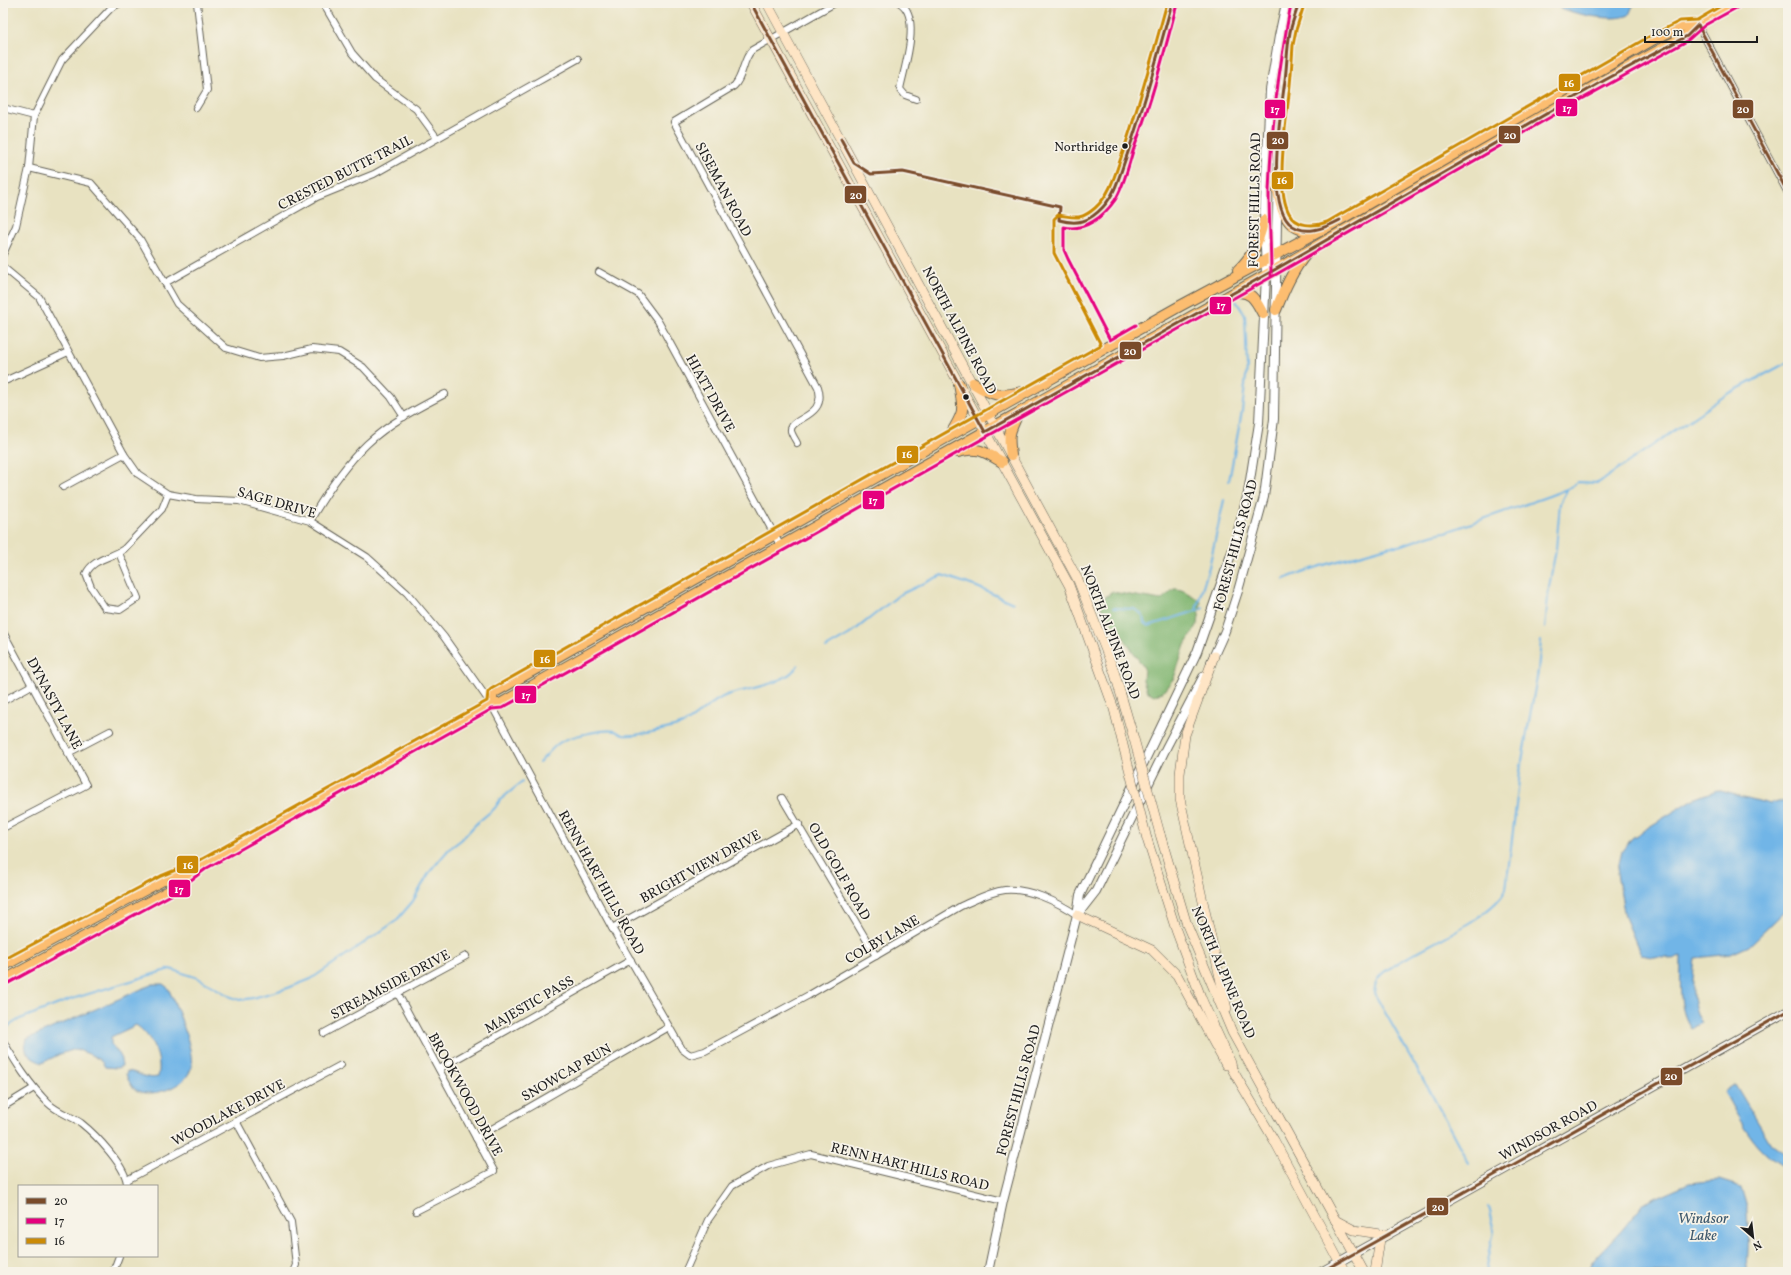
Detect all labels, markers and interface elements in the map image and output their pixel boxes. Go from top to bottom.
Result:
scale bar [1645,18,1757,44]
text: 100 m [1651,25,1684,41]
line badge: 16 [1558,73,1581,92]
text: 16 [1564,77,1574,92]
line badge: 17 [1555,98,1578,117]
line badge: 17 [1264,99,1286,119]
line badge: 20 [1732,99,1754,119]
text: 17 [1562,102,1572,117]
text: 17 [1270,103,1280,118]
text: 20 [1737,103,1749,118]
line badge: 20 [1498,125,1521,144]
text: 20 [1504,129,1516,144]
street label: CRESTED BUTTE TRAIL [275,131,416,216]
line badge: 20 [1266,131,1289,150]
street label: FOREST HILLS ROAD [1245,132,1266,268]
text: 20 [1272,134,1284,149]
street label: SISEMAN ROAD [690,139,756,240]
place label: Northridge [1054,139,1118,157]
marker: Northridge [1120,141,1130,151]
line badge: 16 [1271,171,1294,190]
text: 16 [1277,174,1287,189]
line badge: 20 [844,185,867,204]
text: 20 [850,189,862,204]
street label: NORTH ALPINE ROAD [917,263,1000,398]
line badge: 17 [1209,296,1232,315]
text: 17 [1216,299,1226,314]
line badge: 20 [1119,341,1142,360]
text: 20 [1124,345,1136,360]
street label: HIATT DRIVE [681,352,739,436]
unlabelled marker [961,392,971,402]
line badge: 16 [896,445,919,464]
text: 16 [902,448,912,463]
street label: FOREST HILLS ROAD [1210,478,1263,613]
street label: SAGE DRIVE [235,483,318,524]
line badge: 17 [862,490,885,510]
text: 17 [868,494,878,509]
street label: NORTH ALPINE ROAD [1075,563,1144,702]
line badge: 16 [533,649,556,668]
text: 16 [540,653,550,668]
street label: DYNASTY LANE [21,654,86,753]
line badge: 17 [514,685,537,704]
text: 17 [521,689,531,704]
street label: RENN HART HILLS ROAD [553,807,648,958]
street label: OLD GOLF ROAD [803,820,874,924]
street label: BRIGHT VIEW DRIVE [637,826,765,908]
line badge: 16 [176,855,199,874]
text: 16 [183,859,193,874]
line badge: 17 [168,879,191,898]
text: 17 [174,883,184,898]
street label: NORTH ALPINE ROAD [1186,903,1259,1042]
street label: COLBY LANE [842,911,923,969]
street label: STREAMSIDE DRIVE [328,946,454,1025]
street label: MAJESTIC PASS [481,972,578,1039]
street label: FOREST HILLS ROAD [993,1023,1046,1158]
street label: BROOKWOOD DRIVE [423,1030,507,1160]
street label: SNOWCAP RUN [518,1040,615,1107]
line badge: 20 [1660,1067,1683,1086]
text: 20 [1665,1070,1677,1085]
street label: WOODLAKE DRIVE [169,1075,289,1151]
street label: WINDSOR ROAD [1496,1096,1601,1166]
street label: RENN HART HILLS ROAD [829,1139,991,1196]
legend [18,1185,158,1257]
text: 20 [54,1194,68,1210]
line badge: 20 [1426,1197,1449,1216]
text: 20 [1432,1201,1444,1216]
water label: Windsor Lake [1678,1209,1729,1247]
text: 17 [54,1214,65,1230]
north arrow [1733,1217,1773,1257]
text: 16 [54,1234,65,1250]
text: N [1750,1236,1764,1253]

